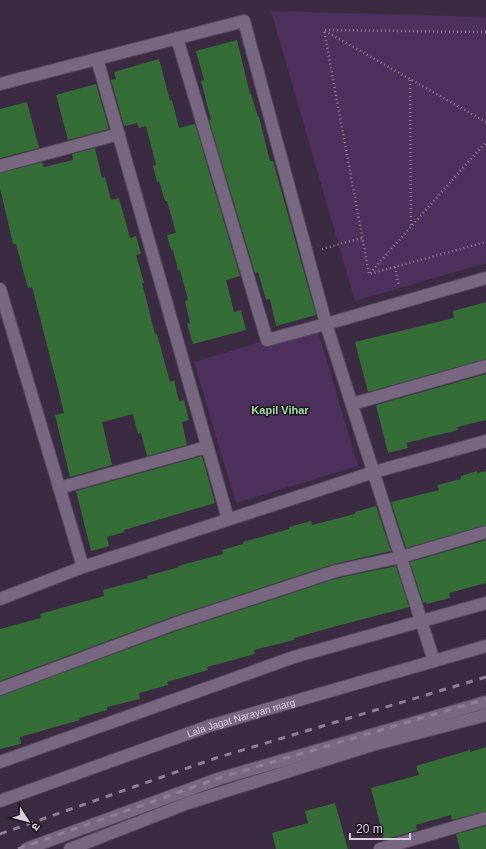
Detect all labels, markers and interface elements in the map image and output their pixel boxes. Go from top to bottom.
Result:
district label: Kapil Vihar [251,404,309,416]
street label: Lala Jagat Narayan marg [185,696,296,739]
north arrow [8,801,48,841]
scale bar [350,815,410,841]
text: उ [29,821,43,833]
text: 20 m [356,822,383,836]

